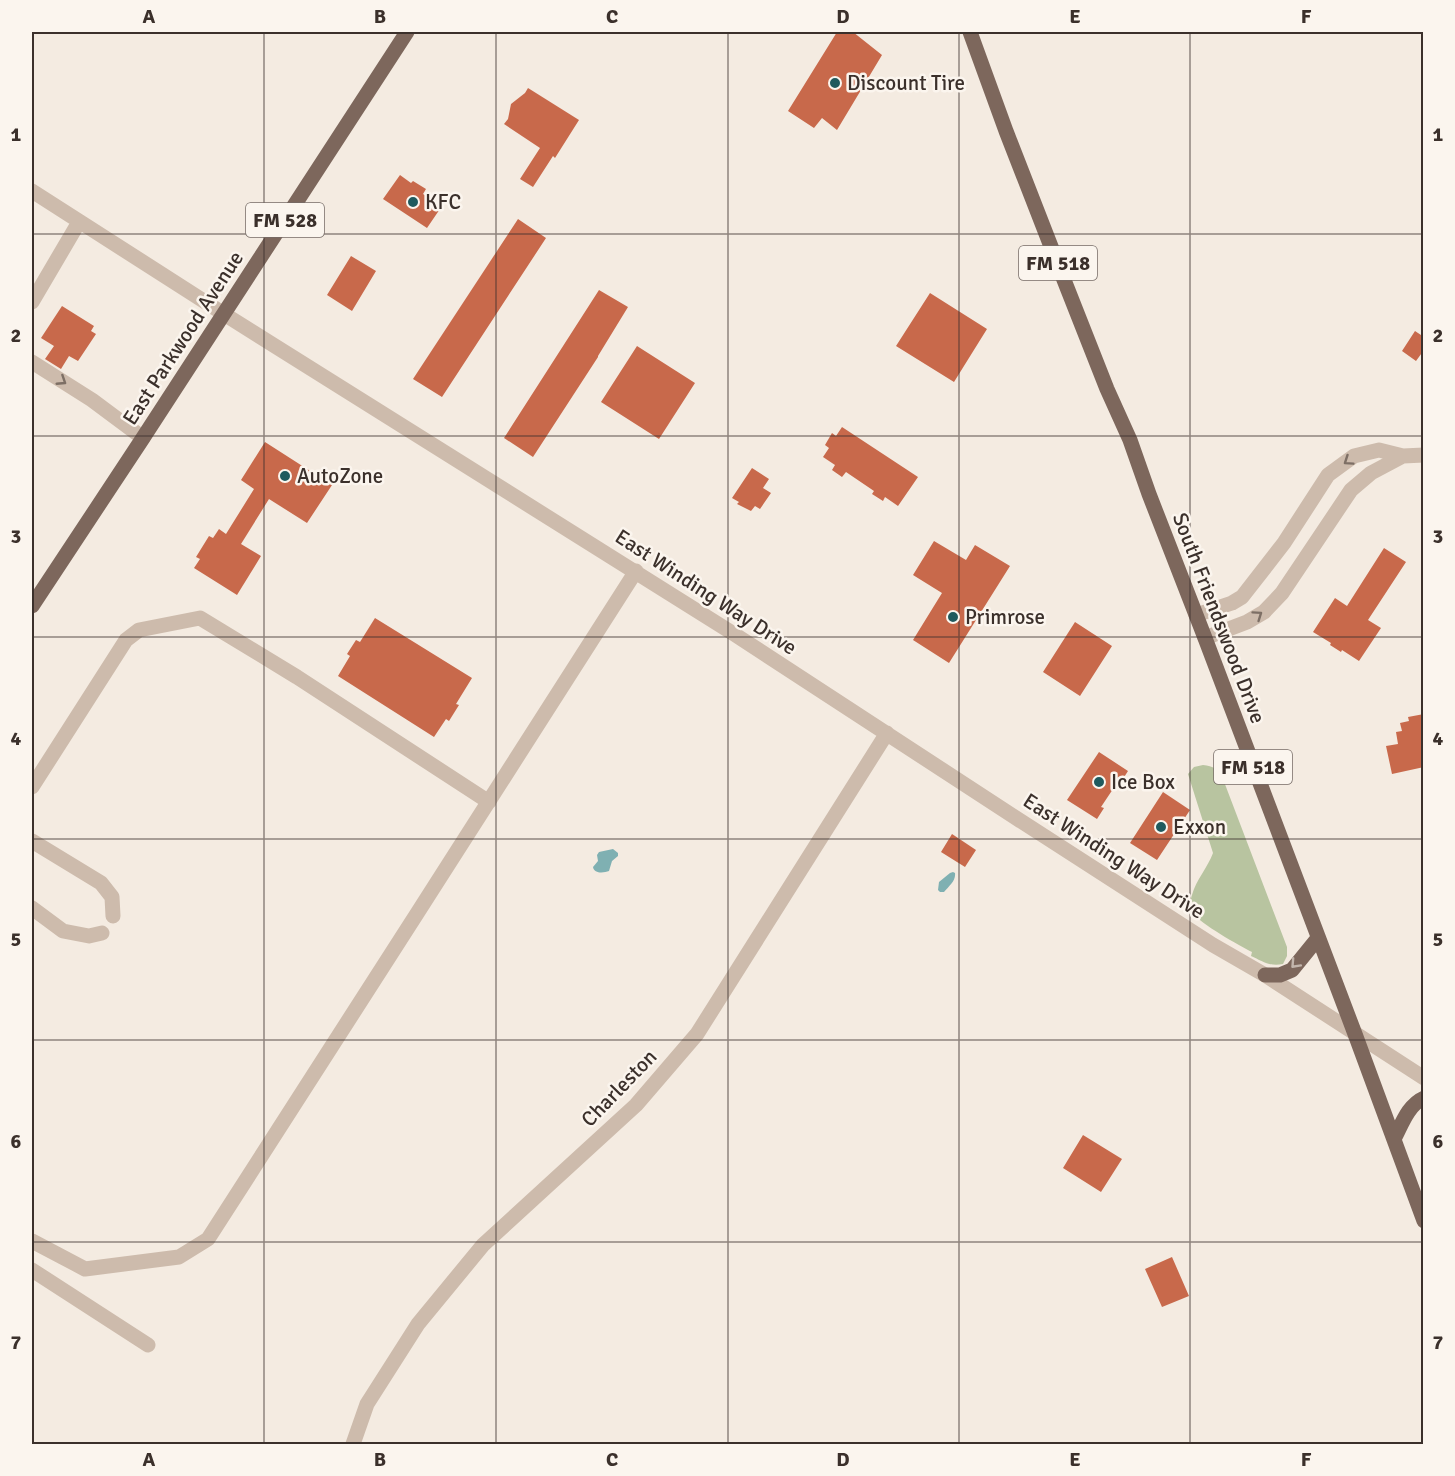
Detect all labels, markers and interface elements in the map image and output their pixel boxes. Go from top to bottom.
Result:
text: A [143,4,156,29]
text: B [374,4,386,29]
text: C [606,4,618,29]
text: D [836,4,850,29]
text: E [1069,4,1081,29]
text: F [1301,4,1312,29]
place label: Discount Tire [847,70,965,96]
marker: Discount Tire [828,76,842,90]
text: 1 [11,122,22,147]
text: 1 [1433,122,1444,147]
place label: KFC [425,189,461,215]
marker: KFC [406,195,420,209]
road number: FM 528 [246,203,324,237]
street label: East Parkwood Avenue [117,246,249,430]
road number: FM 518 [1019,246,1097,280]
text: 2 [11,323,21,348]
text: 2 [1433,323,1443,348]
one-way arrow [55,374,66,385]
one-way arrow [1344,454,1355,465]
place label: AutoZone [297,463,383,489]
marker: AutoZone [278,469,292,483]
street label: South Friendswood Drive [1167,509,1271,727]
text: 3 [11,524,21,549]
street label: East Winding Way Drive [610,524,802,660]
text: 3 [1433,524,1443,549]
place label: Primrose [965,604,1045,630]
marker: Primrose [946,610,960,624]
one-way arrow [1252,611,1263,622]
text: 4 [11,726,22,751]
text: 4 [1433,726,1444,751]
road number: FM 518 [1214,750,1292,784]
place label: Ice Box [1111,769,1175,795]
marker: Ice Box [1092,775,1106,789]
street label: East Winding Way Drive [1018,788,1210,924]
place label: Exxon [1173,814,1226,840]
marker: Exxon [1154,820,1168,834]
text: 5 [11,927,21,952]
text: 5 [1433,927,1443,952]
one-way arrow [1292,957,1303,968]
street label: Charleston [576,1044,662,1132]
text: 6 [11,1129,22,1154]
text: 6 [1433,1129,1444,1154]
text: 7 [11,1330,22,1355]
text: 7 [1433,1330,1444,1355]
text: A [143,1447,156,1472]
text: B [374,1447,386,1472]
text: C [606,1447,618,1472]
text: D [836,1447,850,1472]
text: E [1069,1447,1081,1472]
text: F [1301,1447,1312,1472]

